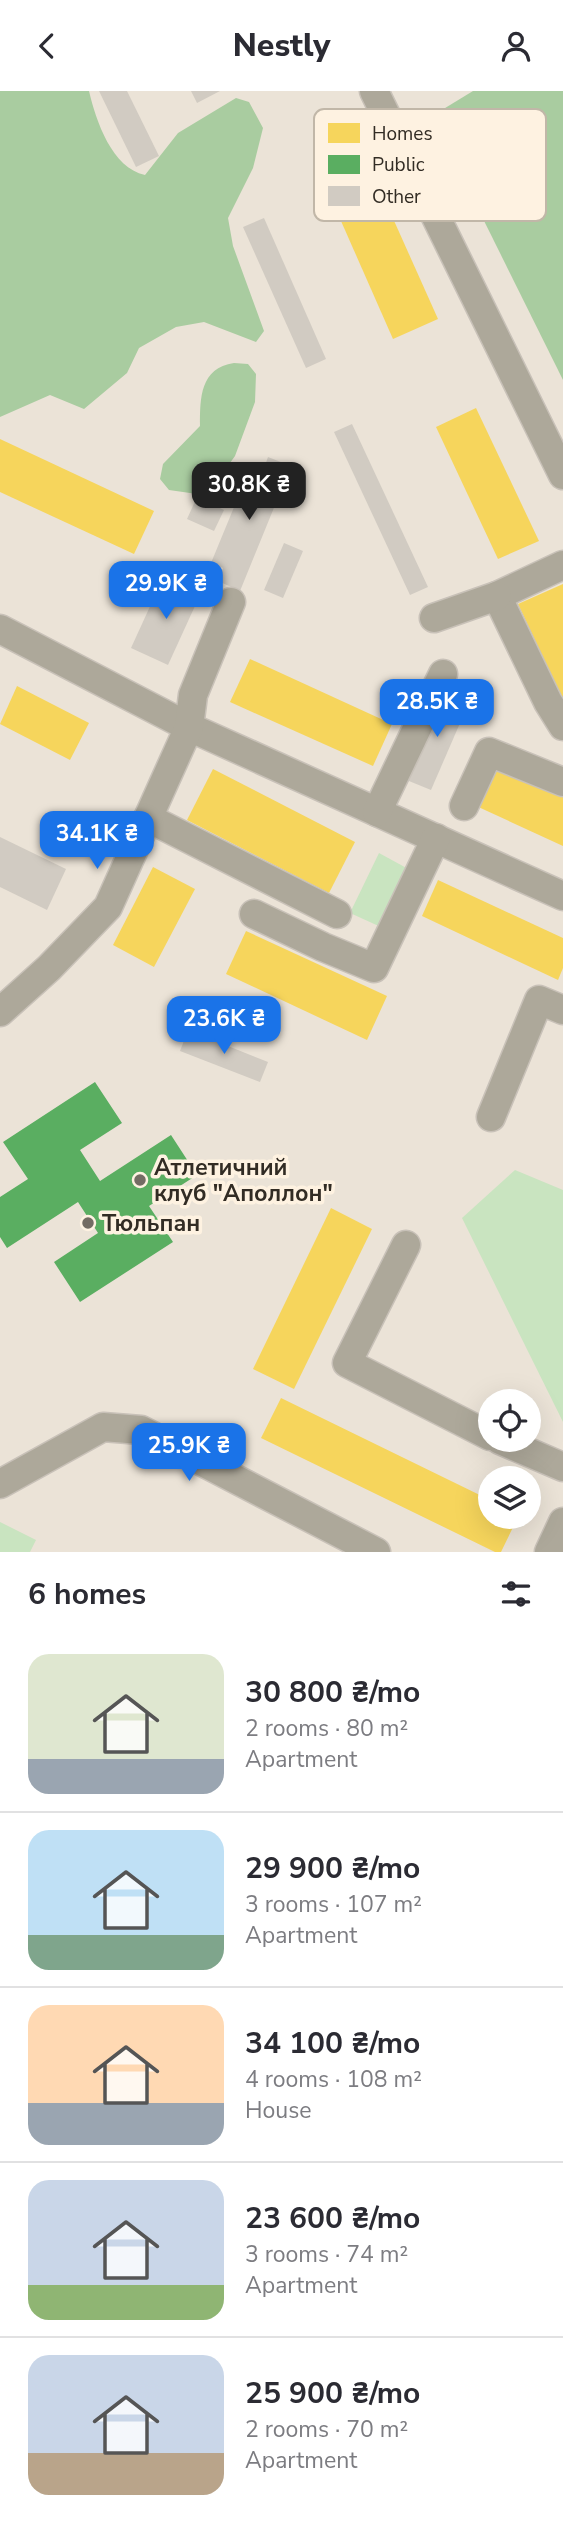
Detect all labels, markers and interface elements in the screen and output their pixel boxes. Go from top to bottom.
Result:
text: Nestly [233,24,330,67]
icon: back [28,27,66,65]
icon: person [497,27,535,65]
legend [314,109,546,221]
text: Homes [372,121,433,147]
text: Public [372,152,425,178]
text: Other [372,184,421,210]
pin: 30.8K ₴ [184,463,314,522]
text: 30.8K ₴ [208,469,290,500]
pin: 29.9K ₴ [101,561,231,621]
text: 29.9K ₴ [125,568,207,599]
pin: 28.5K ₴ [372,679,502,739]
text: 28.5K ₴ [396,686,478,717]
pin: 34.1K ₴ [32,811,162,871]
text: 34.1K ₴ [56,818,138,849]
pin: 23.6K ₴ [159,997,289,1056]
text: 23.6K ₴ [183,1003,265,1034]
place label: Атлетичний клуб "Аполлон" [154,1152,333,1209]
marker: Атлетичний клуб "Аполлон" [132,1172,148,1188]
place label: Тюльпан [102,1208,200,1239]
marker: Тюльпан [80,1215,96,1231]
map controls [478,1389,541,1529]
button: locate [478,1389,541,1452]
pin: 25.9K ₴ [124,1423,254,1483]
text: 25.9K ₴ [148,1430,230,1461]
button: layers [478,1466,541,1529]
text: 6 homes [28,1574,146,1615]
icon: filters [497,1575,535,1613]
text: 30 800 ₴/mo [245,1672,420,1713]
icon: home [84,1682,168,1766]
text: 2 rooms · 80 m² [245,1713,408,1744]
text: Apartment [245,1744,357,1775]
text: 29 900 ₴/mo [245,1848,420,1889]
icon: home [84,1858,168,1942]
text: 3 rooms · 107 m² [245,1889,422,1920]
text: Apartment [245,1920,357,1951]
text: 34 100 ₴/mo [245,2023,420,2064]
icon: home [84,2033,168,2117]
text: 4 rooms · 108 m² [245,2064,422,2095]
text: House [245,2095,312,2126]
text: 23 600 ₴/mo [245,2198,420,2239]
icon: home [84,2208,168,2292]
text: 3 rooms · 74 m² [245,2239,408,2270]
text: Apartment [245,2270,357,2301]
text: 25 900 ₴/mo [245,2373,420,2414]
icon: home [84,2383,168,2467]
text: 2 rooms · 70 m² [245,2414,408,2445]
text: Apartment [245,2445,357,2476]

